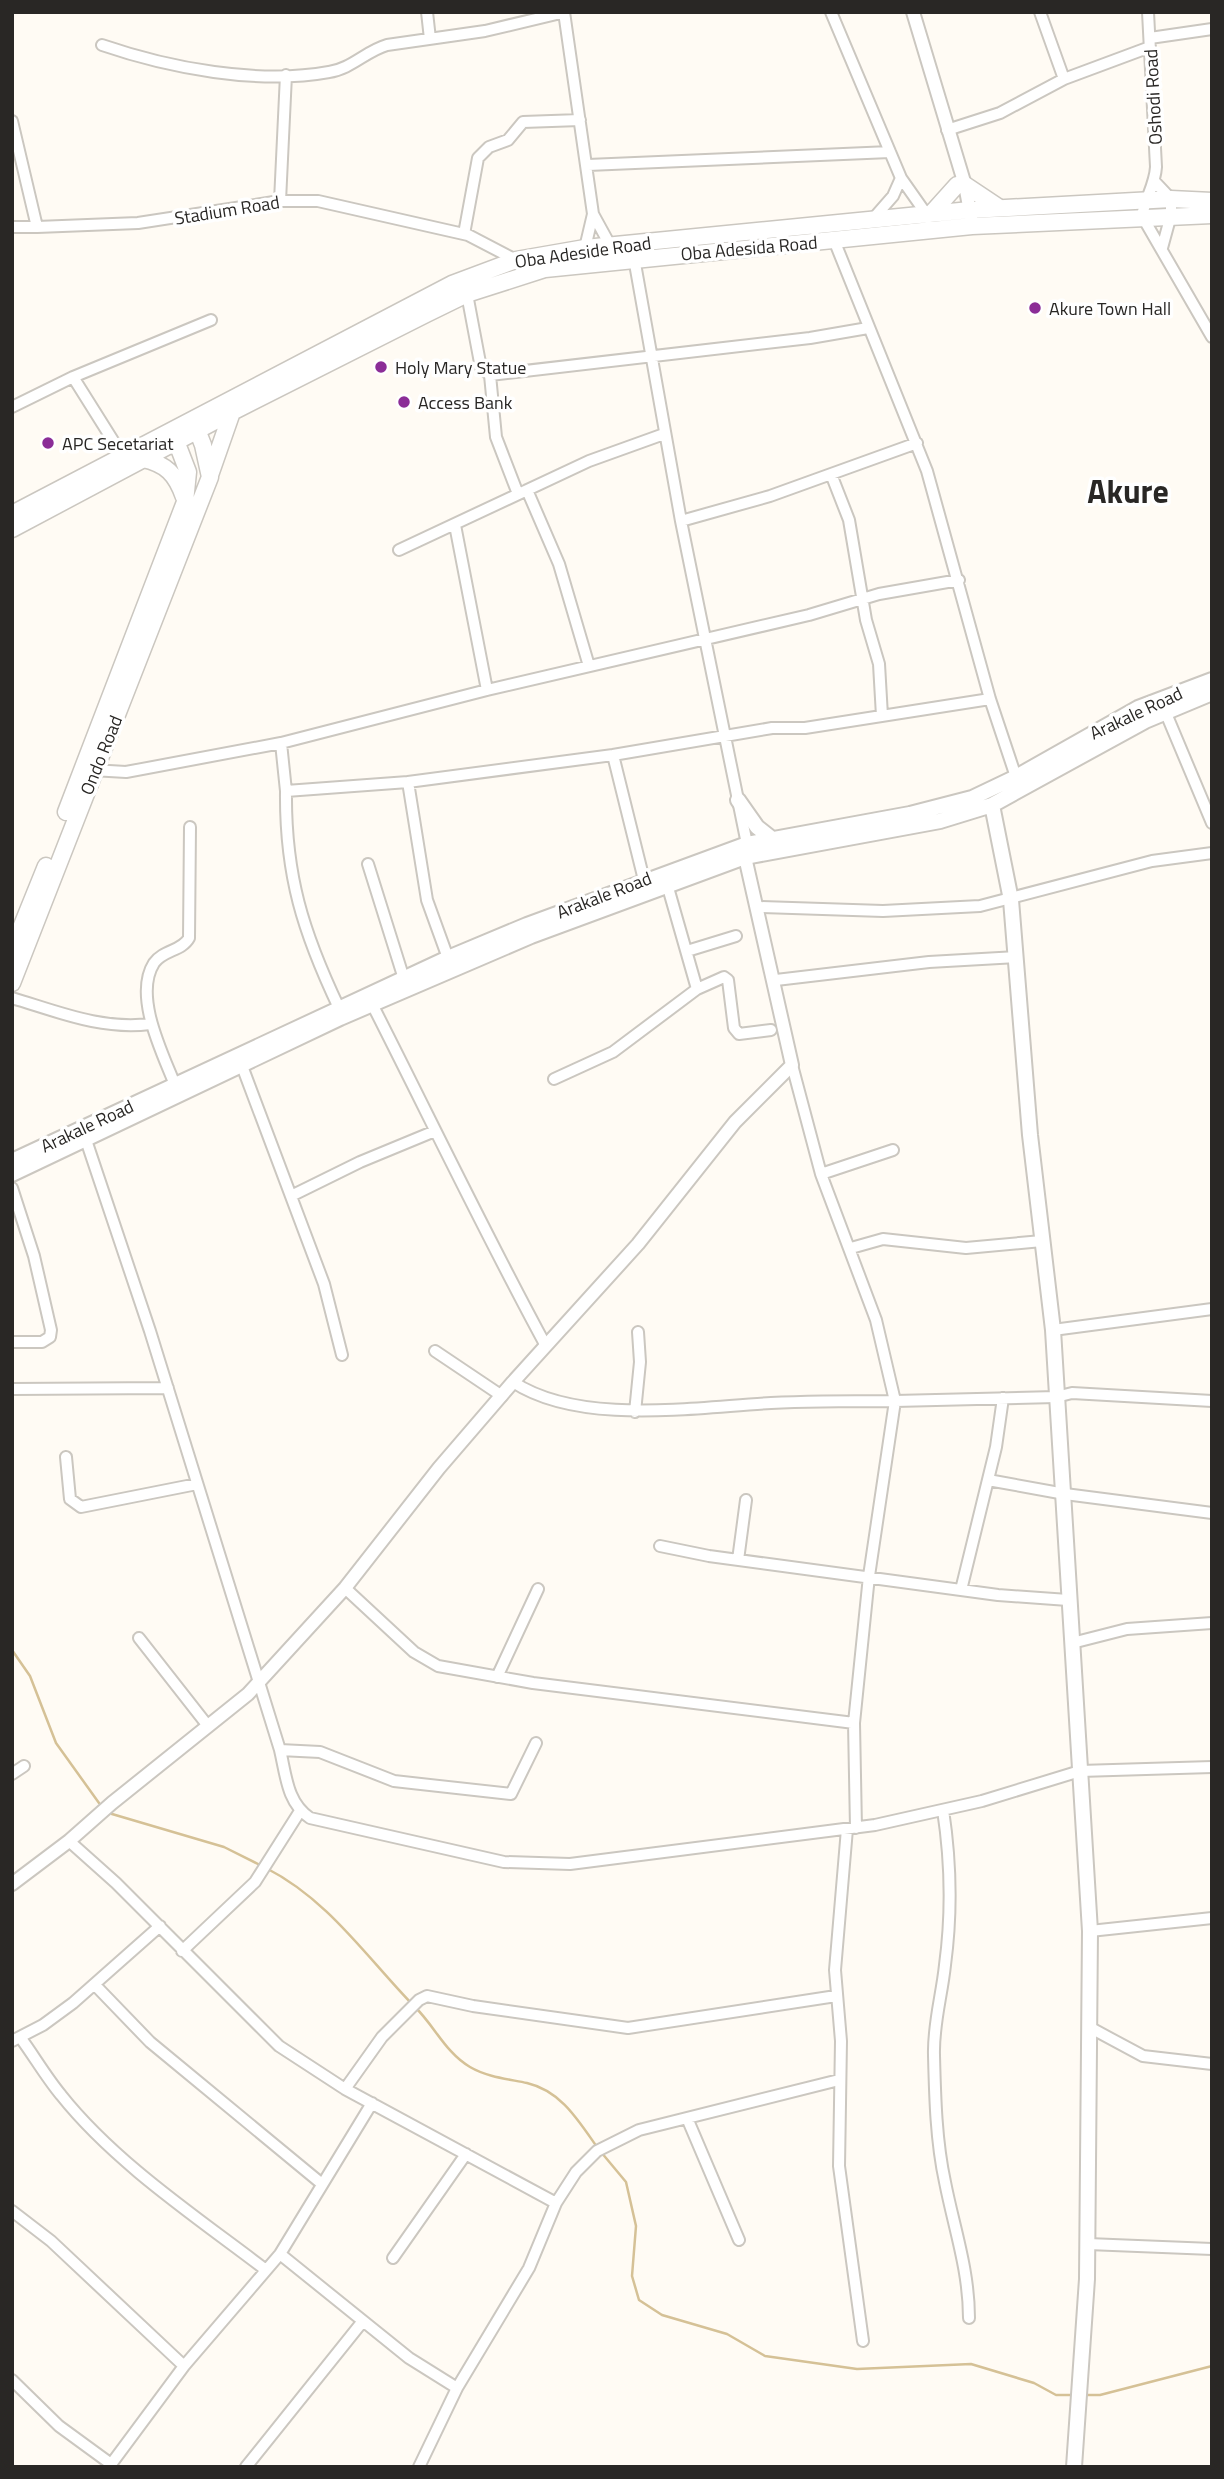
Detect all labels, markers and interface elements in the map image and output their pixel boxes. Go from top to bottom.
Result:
street label: Oshodi Road [1137,48,1169,146]
street label: Stadium Road [173,188,281,232]
street label: Oba Adeside Road [513,229,653,275]
street label: Oba Adesida Road [679,229,819,267]
place label: Akure Town Hall [1049,295,1171,322]
marker: Akure Town Hall [1027,300,1043,316]
place label: Holy Mary Statue [395,354,526,381]
marker: Holy Mary Statue [373,359,389,375]
place label: Access Bank [418,389,513,416]
marker: Access Bank [396,394,412,410]
place label: APC Secetariat [62,430,174,457]
marker: APC Secetariat [40,435,56,451]
district label: Akure [1087,467,1169,515]
street label: Arakale Road [1085,680,1187,746]
street label: Ondo Road [73,711,129,799]
street label: Arakale Road [553,865,655,925]
street label: Arakale Road [36,1093,138,1159]

